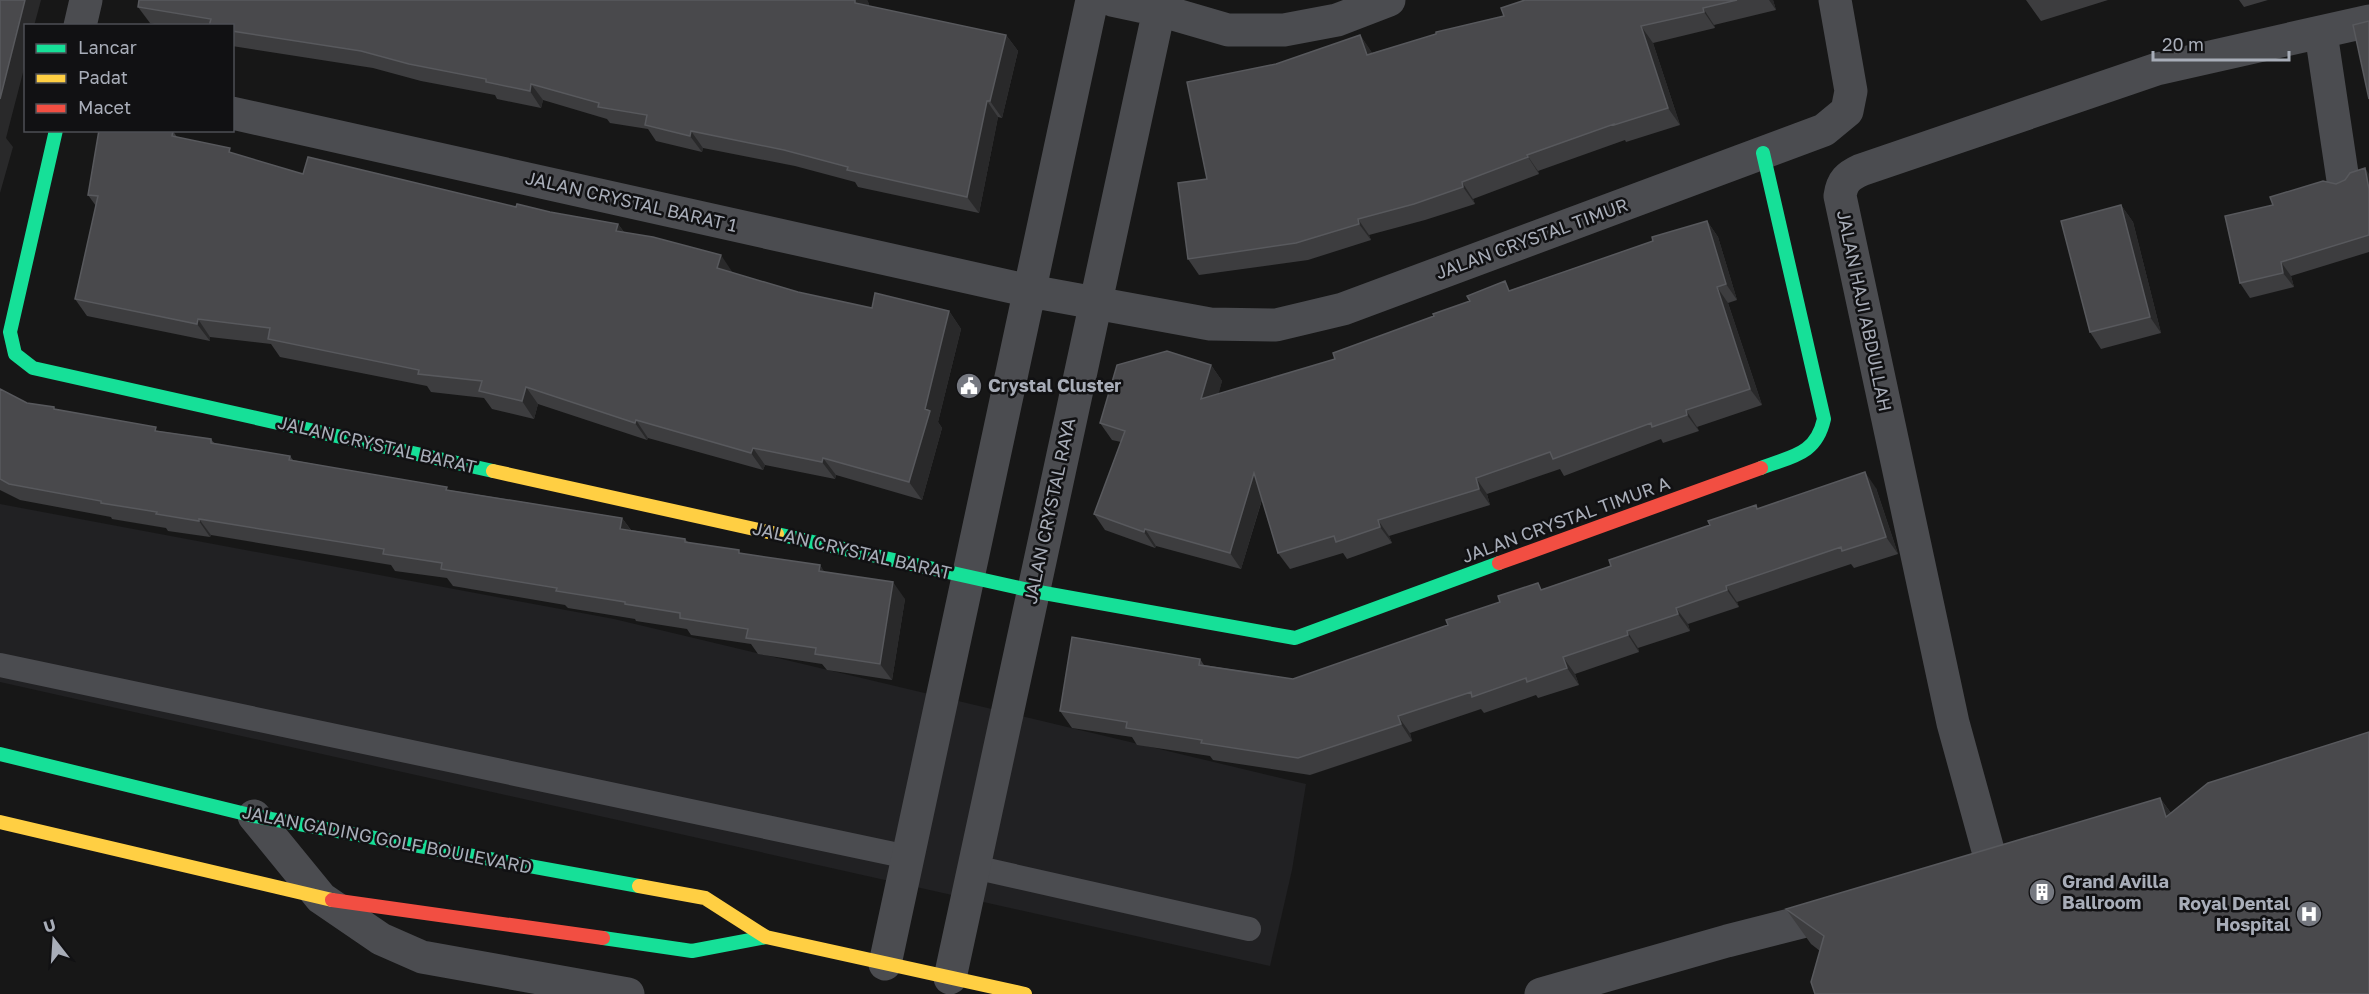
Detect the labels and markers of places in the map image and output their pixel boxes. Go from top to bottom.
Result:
public building icon: Crystal Cluster [954,371,984,401]
place label: Crystal Cluster [988,374,1121,396]
place label: Grand Avilla Ballroom [2062,870,2169,913]
building icon: Grand Avilla Ballroom [2027,877,2057,907]
place label: Royal Dental Hospital [2178,892,2290,935]
hospital icon: Royal Dental Hospital [2294,899,2324,929]

